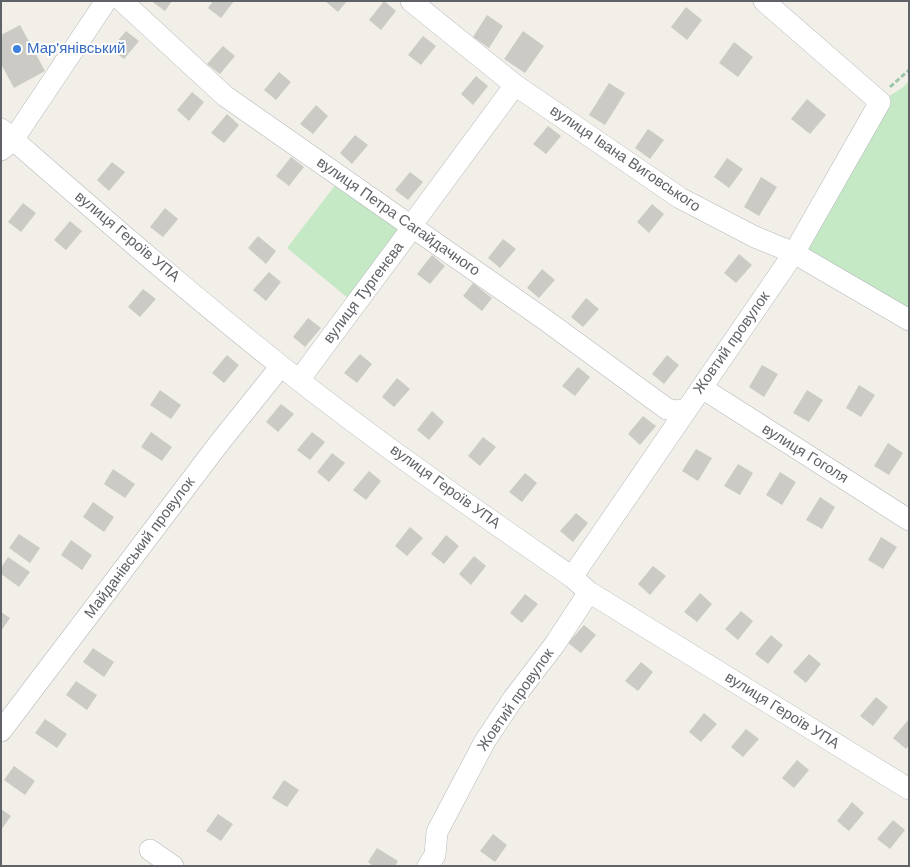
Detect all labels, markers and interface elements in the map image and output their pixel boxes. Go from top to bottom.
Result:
place label: Мар'янівський [27,40,125,58]
marker: Мар'янівський [11,43,23,55]
street label: вулиця Івана Виговського [546,102,704,216]
street label: вулиця Петра Сагайдачного [313,154,483,280]
street label: вулиця Героїв УПА [71,188,183,286]
street label: вулиця Тургенєва [320,239,408,347]
street label: Жовтий провулок [690,288,774,398]
street label: вулиця Гоголя [759,420,851,488]
street label: вулиця Героїв УПА [386,441,504,533]
street label: Майданівський провулок [81,474,199,622]
street label: Жовтий провулок [474,645,558,755]
street label: вулиця Героїв УПА [721,669,843,753]

